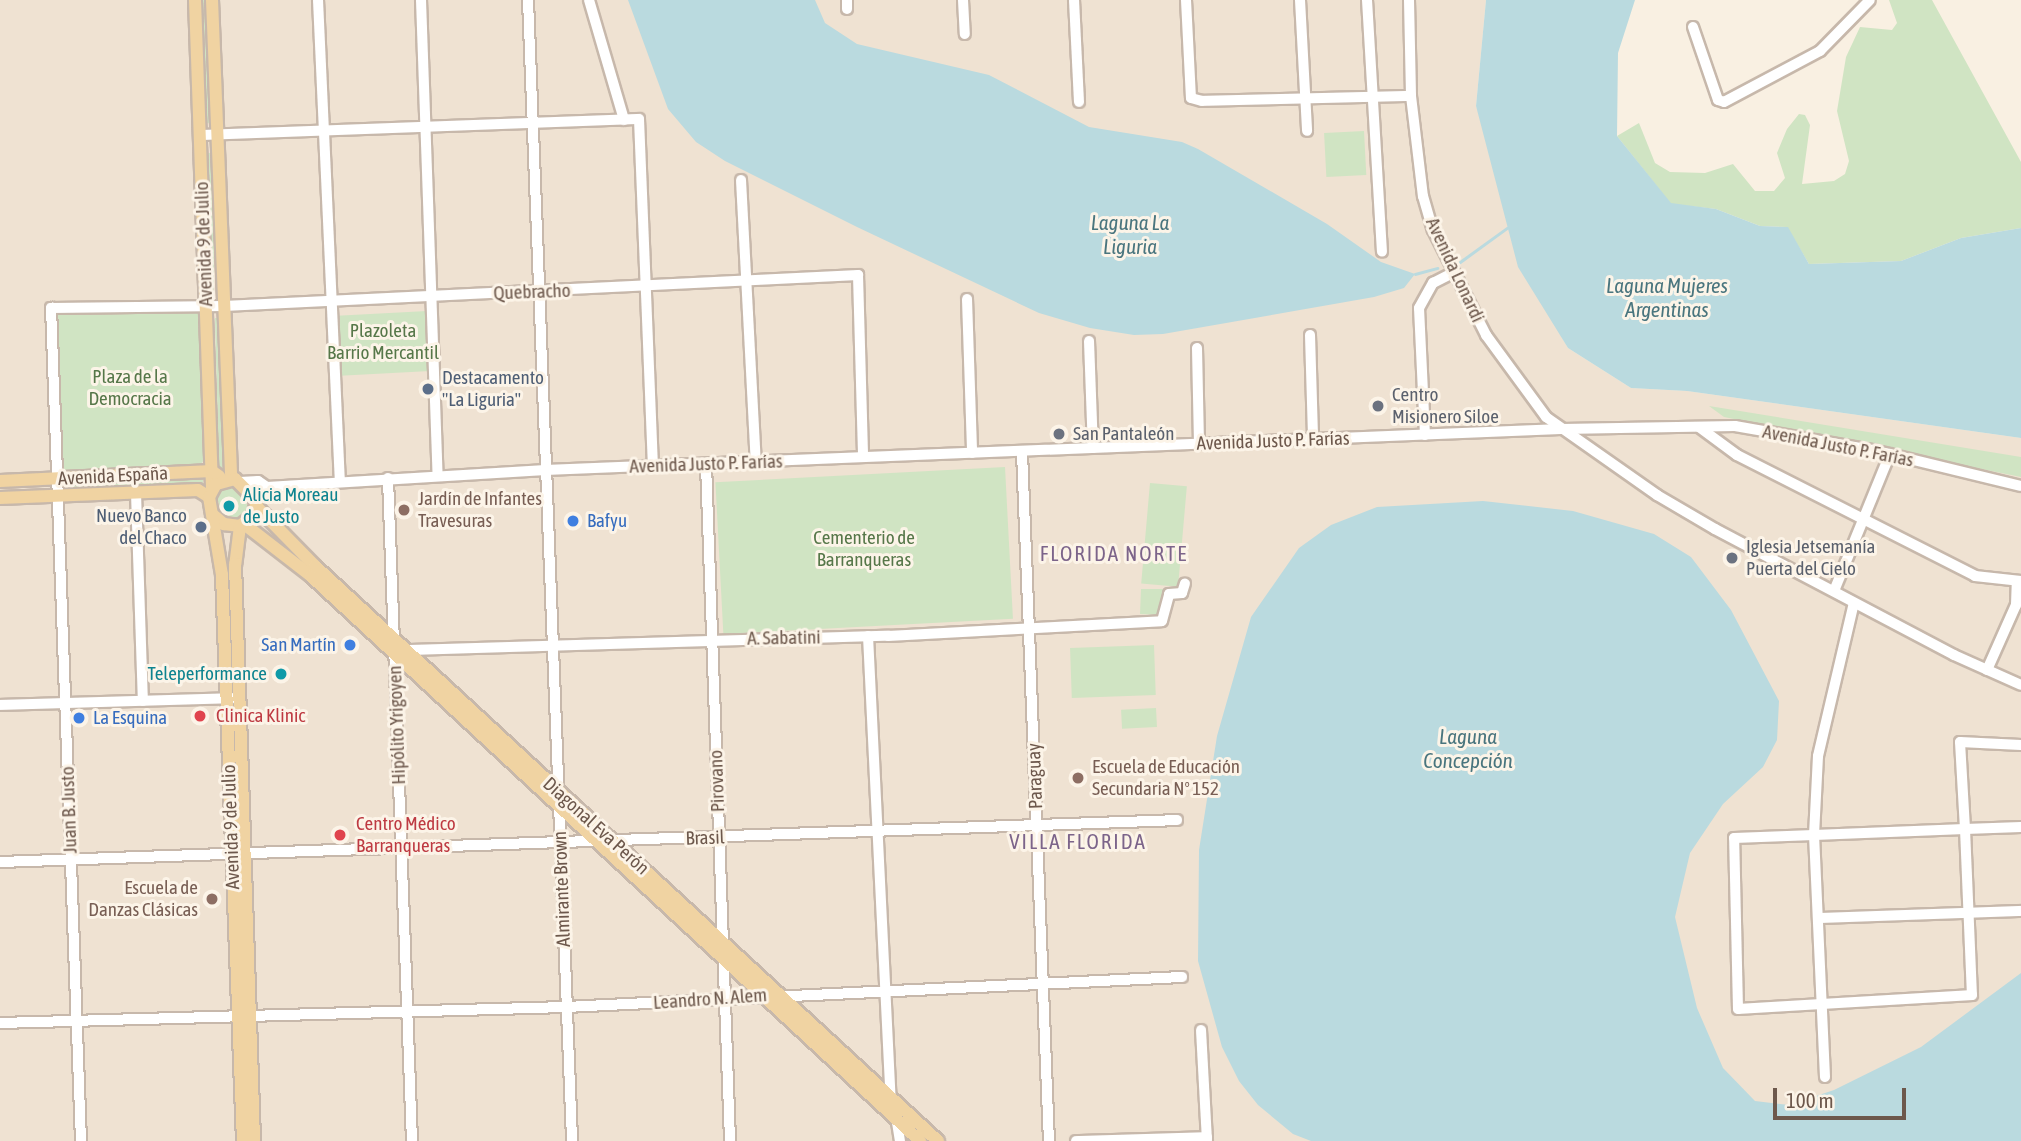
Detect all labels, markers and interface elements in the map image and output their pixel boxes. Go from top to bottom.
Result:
street label: Avenida 9 de Julio [190,181,218,307]
water label: Laguna La Liguria [1091,209,1169,259]
street label: Avenida Lonardi [1421,214,1489,326]
water label: Laguna Mujeres Argentinas [1606,272,1728,322]
street label: Quebracho [493,279,571,305]
park label: Plazoleta Barrio Mercantil [327,320,439,364]
park label: Plaza de la Democracia [88,366,172,410]
place label: Destacamento "La Liguria" [442,367,544,411]
marker: Destacamento "La Liguria" [420,381,436,397]
place label: Centro Misionero Siloe [1392,384,1499,428]
marker: Centro Misionero Siloe [1370,398,1386,414]
street label: Avenida Justo P. Farías [1761,420,1915,472]
place label: San Pantaleón [1073,423,1174,445]
marker: San Pantaleón [1051,426,1067,442]
street label: Avenida Justo P. Farías [1196,427,1350,455]
street label: Avenida Justo P. Farías [629,450,783,478]
street label: Avenida España [57,462,169,490]
place label: Alicia Moreau de Justo [243,484,338,528]
place label: Jardín de Infantes Travesuras [418,488,542,532]
marker: Alicia Moreau de Justo [221,498,237,514]
marker: Jardín de Infantes Travesuras [396,502,412,518]
place label: Nuevo Banco del Chaco [96,505,187,549]
place label: Bafyu [587,510,627,532]
marker: Bafyu [565,513,581,529]
marker: Nuevo Banco del Chaco [193,519,209,535]
park label: Cementerio de Barranqueras [813,527,915,571]
place label: Iglesia Jetsemanía Puerta del Cielo [1746,536,1875,580]
district label: FLORIDA NORTE [1041,540,1187,566]
marker: Iglesia Jetsemanía Puerta del Cielo [1724,550,1740,566]
street label: A. Sabatini [747,626,821,650]
place label: San Martín [261,634,336,656]
marker: San Martín [342,637,358,653]
place label: Teleperformance [147,663,267,685]
street label: Hipólito Yrigoyen [384,665,410,785]
marker: Teleperformance [273,666,289,682]
place label: Clinica Klinic [216,705,305,727]
marker: Clinica Klinic [190,706,210,726]
place label: La Esquina [93,707,167,729]
marker: La Esquina [71,710,87,726]
water label: Laguna Concepción [1423,723,1513,773]
street label: Paraguay [1022,743,1048,809]
street label: Pirovano [705,749,729,813]
place label: Escuela de Educación Secundaria Nº 152 [1092,756,1240,800]
street label: Avenida 9 de Julio [217,764,245,890]
street label: Juan B. Justo [56,766,82,854]
marker: Escuela de Educación Secundaria Nº 152 [1070,770,1086,786]
street label: Diagonal Eva Perón [538,772,654,880]
place label: Centro Médico Barranqueras [356,813,456,857]
marker: Centro Médico Barranqueras [330,825,350,845]
street label: Brasil [685,826,725,850]
district label: VILLA FLORIDA [1011,828,1145,854]
street label: Almirante Brown [549,831,575,947]
place label: Escuela de Danzas Clásicas [88,877,198,921]
marker: Escuela de Danzas Clásicas [204,891,220,907]
street label: Leandro N. Alem [652,984,768,1014]
scale bar [1776,1074,1909,1118]
text: 100 m [1786,1088,1834,1112]

